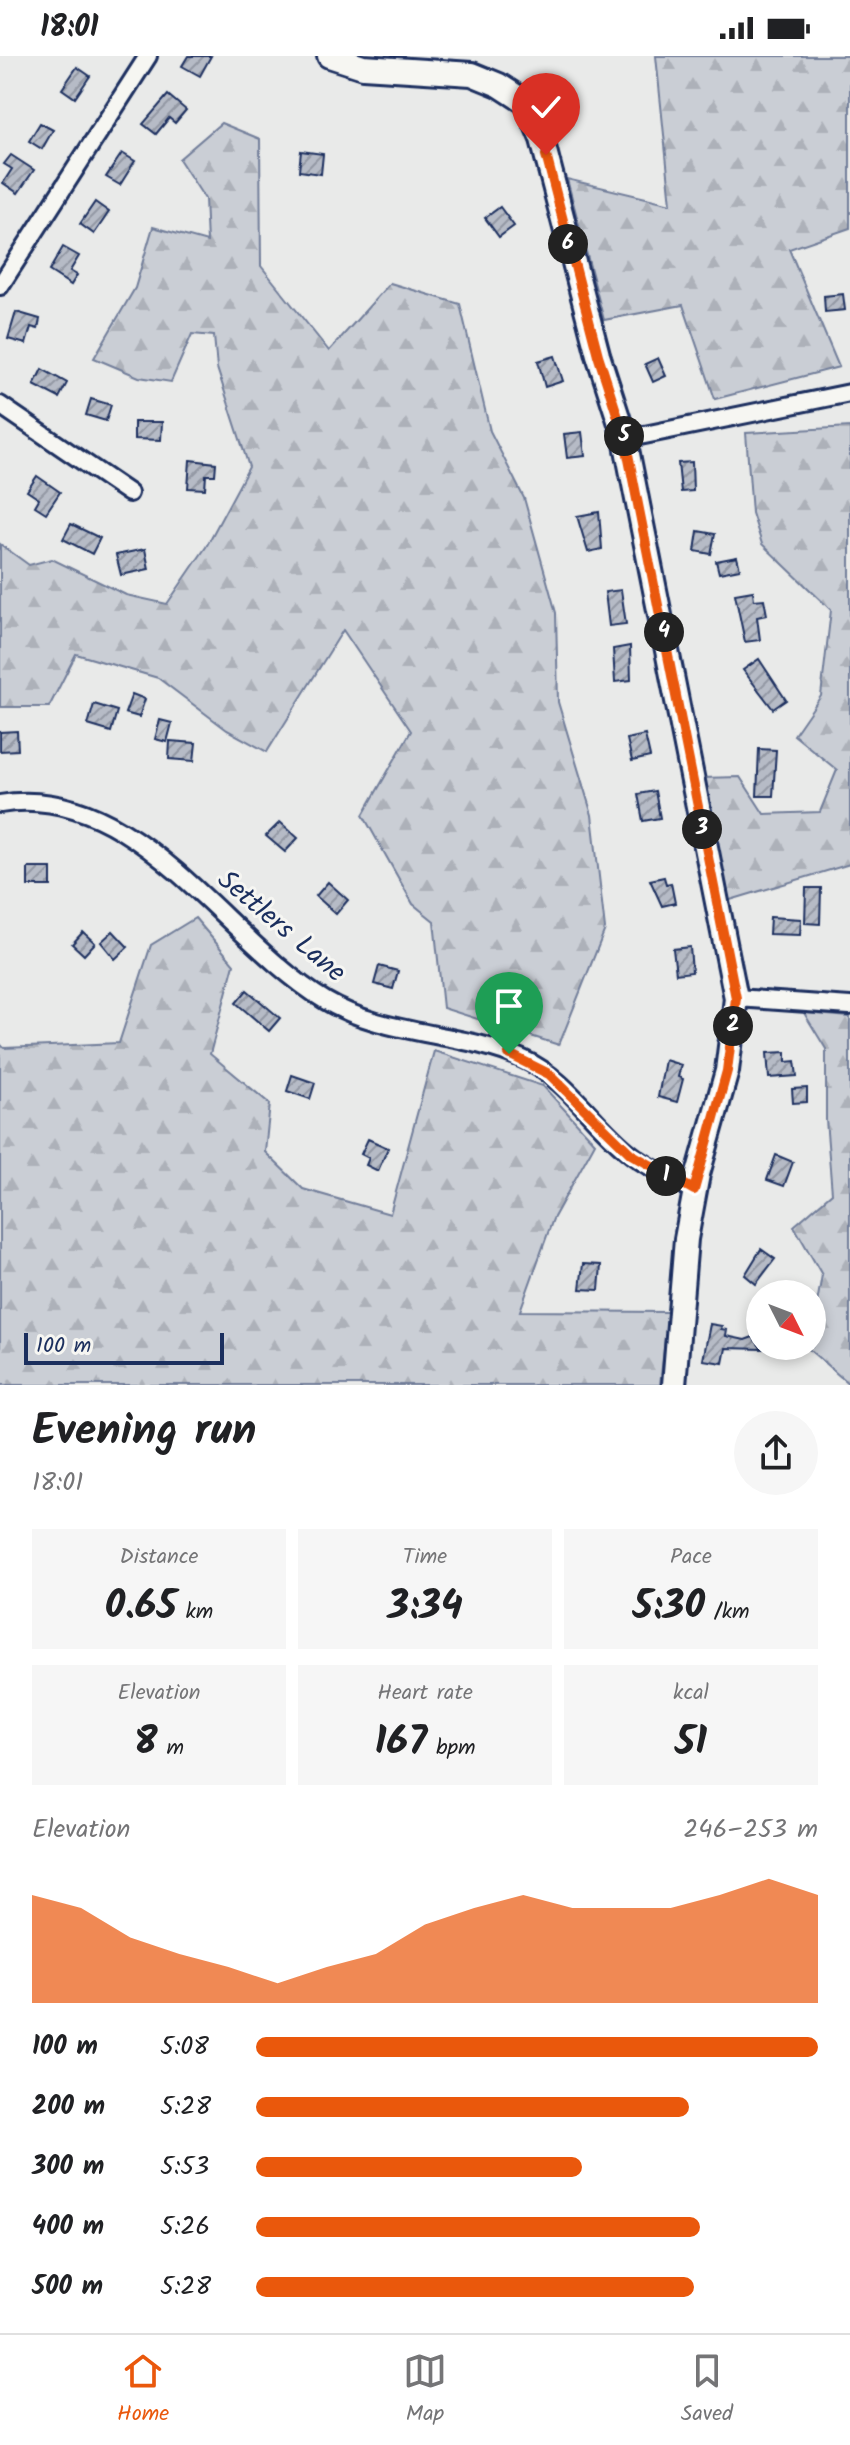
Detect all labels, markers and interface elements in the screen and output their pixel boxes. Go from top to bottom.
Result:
text: 18:01 [40,4,99,52]
pin [512,73,580,155]
icon: check [524,85,568,129]
pin: 6 [548,224,588,264]
text: 6 [562,226,574,261]
pin: 5 [604,416,644,456]
text: 5 [618,418,630,453]
pin: 4 [644,612,684,652]
text: 4 [658,614,670,649]
pin: 3 [682,809,722,849]
text: 3 [696,811,708,846]
street label: Settlers Lane [206,859,356,995]
pin [475,972,543,1054]
icon: arrive [487,984,531,1028]
pin: 2 [713,1006,753,1046]
text: 2 [727,1008,739,1043]
pin: 1 [646,1156,686,1196]
text: 1 [663,1158,669,1193]
north arrow [746,1280,826,1360]
map controls [746,1280,826,1360]
scale bar [24,1329,224,1365]
text: 100 m [36,1329,91,1364]
text: Evening run [32,1397,256,1467]
button: share [734,1411,818,1495]
text: 18:01 [32,1462,83,1504]
text: Distance [119,1540,199,1575]
text: Time [403,1540,447,1575]
text: Pace [670,1540,712,1575]
text: 0.65 [105,1575,177,1639]
text: 3:34 [387,1575,463,1639]
text: 5:30 [633,1575,705,1639]
text: km [177,1595,213,1630]
text: /km [705,1595,749,1630]
text: Elevation [117,1676,201,1711]
text: Heart rate [377,1676,473,1711]
text: kcal [673,1676,709,1711]
text: 8 [134,1711,158,1775]
text: 167 [374,1711,427,1775]
text: 51 [675,1711,707,1775]
text: m [158,1731,184,1766]
text: bpm [427,1731,476,1766]
text: Elevation [32,1809,130,1851]
text: 246–253 m [683,1809,818,1851]
text: 100 m [32,2026,98,2068]
text: 5:08 [160,2026,209,2068]
text: 200 m [32,2086,105,2128]
text: 5:28 [160,2086,211,2128]
text: 300 m [32,2146,104,2188]
text: 5:53 [160,2146,209,2188]
text: 400 m [32,2206,104,2248]
text: 5:26 [160,2206,210,2248]
text: 500 m [32,2266,103,2308]
text: 5:28 [160,2266,211,2308]
tab: Home [117,2349,169,2432]
tab: Map [403,2349,447,2432]
tab: Saved [681,2349,733,2432]

